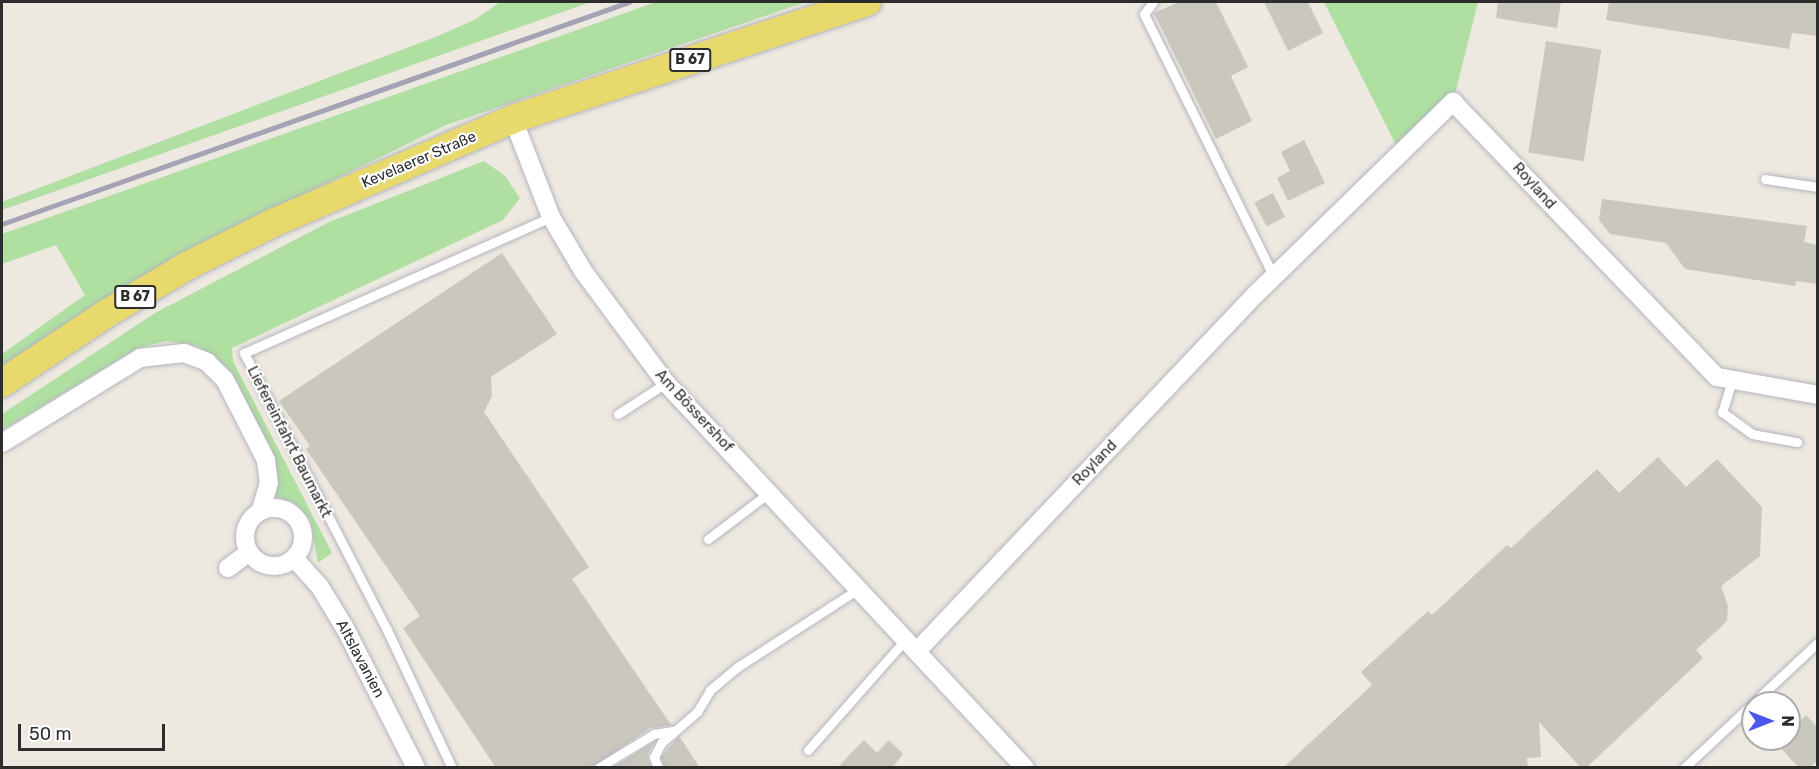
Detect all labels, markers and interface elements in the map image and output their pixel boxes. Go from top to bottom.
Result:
road number: B 67 [669,49,711,71]
street label: Kevelaerer Straße [359,128,479,192]
street label: Royland [1508,159,1560,213]
road number: B 67 [114,286,156,308]
street label: Liefereinfahrt Baumarkt [243,363,335,521]
street label: Am Bössershof [651,366,737,456]
street label: Royland [1069,437,1121,489]
street label: Altslavanien [332,617,388,701]
north arrow [1741,691,1801,751]
scale bar [21,712,168,750]
text: N [1778,715,1797,727]
text: 50 m [29,723,72,745]

